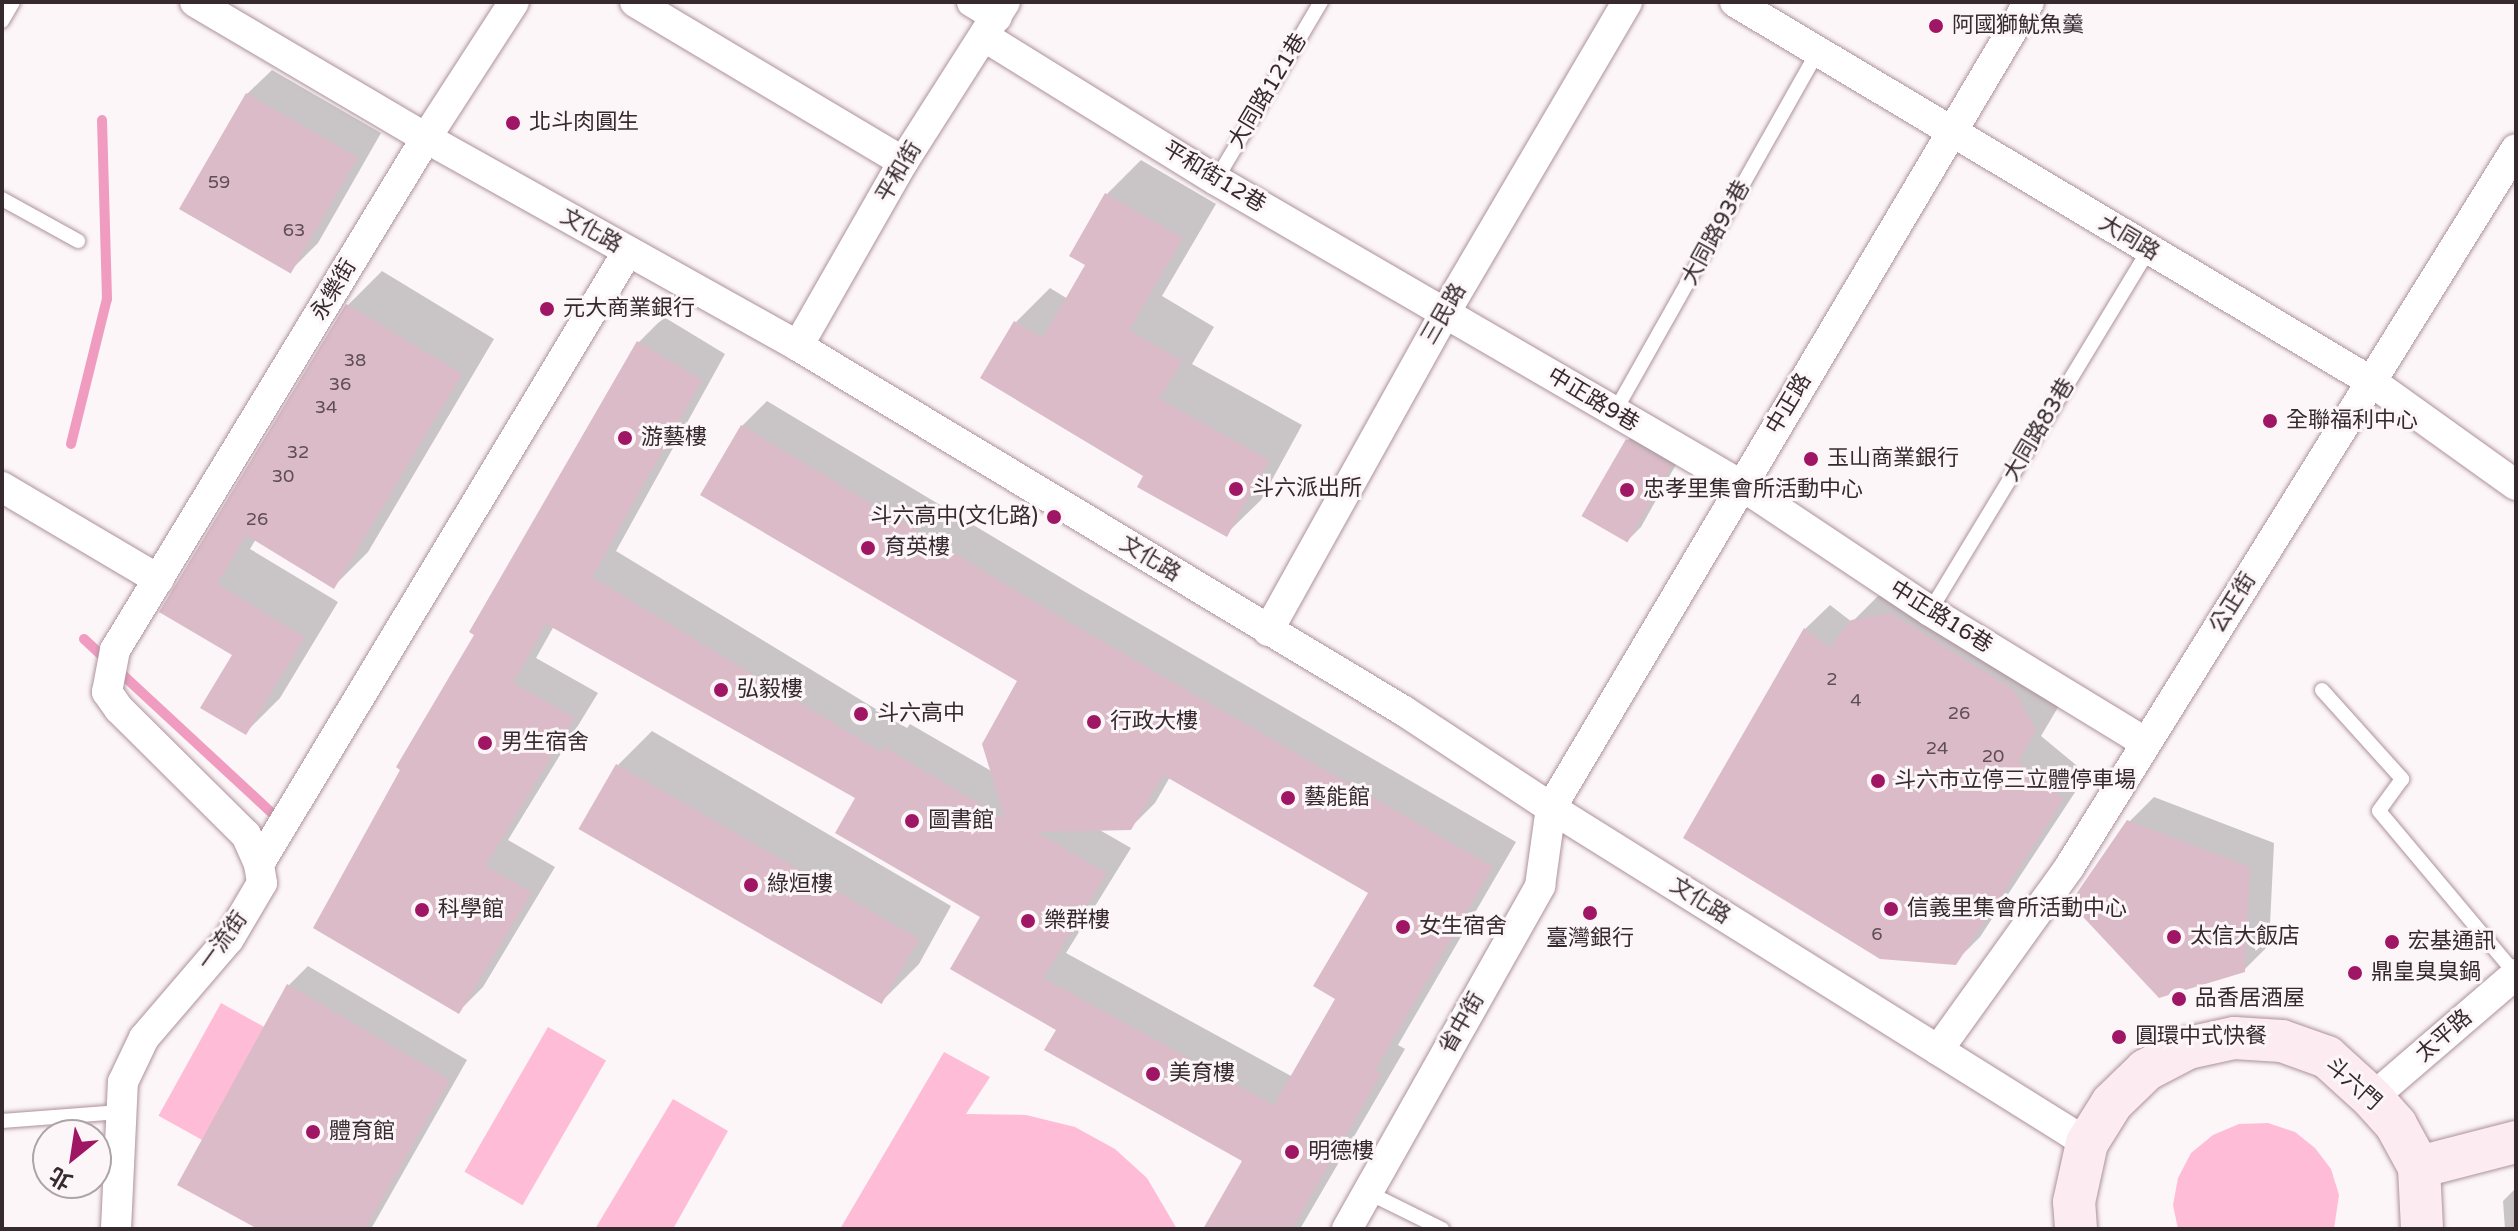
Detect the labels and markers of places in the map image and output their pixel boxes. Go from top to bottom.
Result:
place label: 阿國獅魷魚羹 [1952,13,2084,39]
marker: 阿國獅魷魚羹 [1927,17,1945,35]
place label: 北斗肉圓生 [529,110,639,136]
marker: 北斗肉圓生 [504,114,522,132]
place label: 元大商業銀行 [563,296,695,322]
marker: 元大商業銀行 [538,300,556,318]
place label: 全聯福利中心 [2286,408,2418,434]
marker: 全聯福利中心 [2261,412,2279,430]
place label: 游藝樓 [641,425,707,451]
marker: 游藝樓 [616,429,634,447]
place label: 玉山商業銀行 [1827,446,1959,472]
marker: 玉山商業銀行 [1802,450,1820,468]
place label: 斗六派出所 [1252,476,1362,502]
place label: 忠孝里集會所活動中心 [1643,477,1863,503]
marker: 斗六派出所 [1227,480,1245,498]
marker: 忠孝里集會所活動中心 [1618,481,1636,499]
place label: 斗六高中(文化路) [870,504,1038,530]
marker: 斗六高中(文化路) [1045,508,1063,526]
place label: 育英樓 [884,535,950,561]
marker: 育英樓 [859,539,877,557]
place label: 弘毅樓 [737,677,803,703]
marker: 弘毅樓 [712,681,730,699]
place label: 斗六高中 [877,701,965,727]
marker: 斗六高中 [852,705,870,723]
place label: 行政大樓 [1110,709,1198,735]
marker: 行政大樓 [1085,713,1103,731]
place label: 男生宿舍 [501,730,589,756]
marker: 男生宿舍 [476,734,494,752]
place label: 斗六市立停三立體停車場 [1894,768,2136,794]
marker: 斗六市立停三立體停車場 [1869,772,1887,790]
place label: 藝能館 [1304,785,1370,811]
marker: 藝能館 [1279,789,1297,807]
place label: 圖書館 [928,808,994,834]
marker: 圖書館 [903,812,921,830]
place label: 綠烜樓 [767,872,833,898]
marker: 綠烜樓 [742,876,760,894]
place label: 信義里集會所活動中心 [1907,896,2127,922]
place label: 科學館 [438,897,504,923]
marker: 信義里集會所活動中心 [1882,900,1900,918]
marker: 科學館 [413,901,431,919]
marker: 臺灣銀行 [1581,904,1599,922]
place label: 樂群樓 [1044,908,1110,934]
marker: 樂群樓 [1019,912,1037,930]
place label: 女生宿舍 [1419,914,1507,940]
marker: 女生宿舍 [1394,918,1412,936]
place label: 太信大飯店 [2190,924,2300,950]
place label: 臺灣銀行 [1546,926,1634,952]
marker: 太信大飯店 [2165,928,2183,946]
place label: 宏基通訊 [2408,929,2496,955]
marker: 宏基通訊 [2383,933,2401,951]
place label: 鼎皇臭臭鍋 [2371,960,2481,986]
marker: 鼎皇臭臭鍋 [2346,964,2364,982]
place label: 品香居酒屋 [2195,986,2305,1012]
marker: 品香居酒屋 [2170,990,2188,1008]
place label: 圓環中式快餐 [2135,1024,2267,1050]
marker: 圓環中式快餐 [2110,1028,2128,1046]
place label: 美育樓 [1169,1061,1235,1087]
marker: 美育樓 [1144,1065,1162,1083]
place label: 體育館 [329,1119,395,1145]
marker: 體育館 [304,1123,322,1141]
place label: 明德樓 [1308,1139,1374,1165]
marker: 明德樓 [1283,1143,1301,1161]

